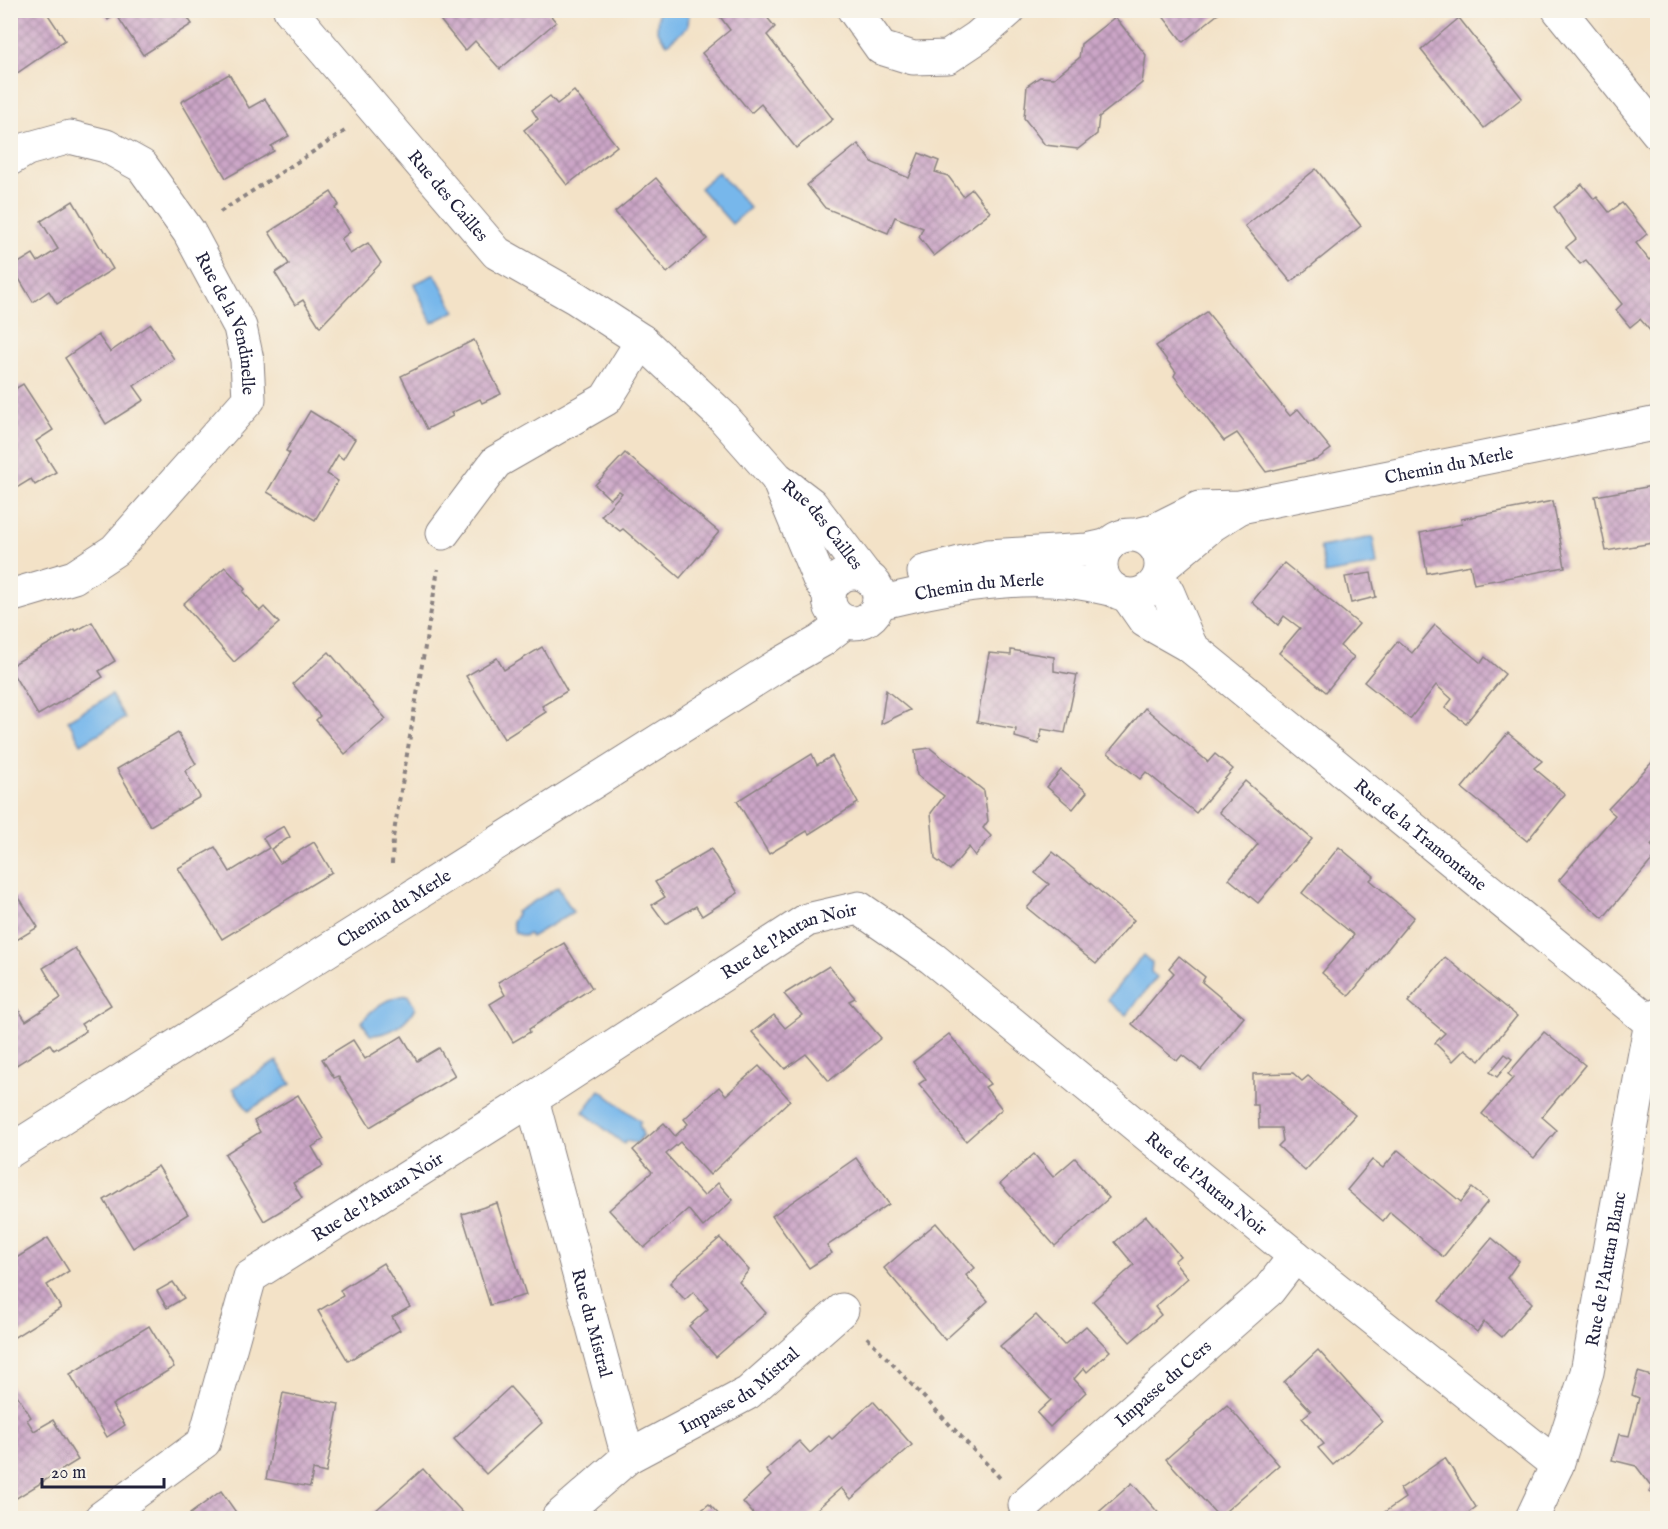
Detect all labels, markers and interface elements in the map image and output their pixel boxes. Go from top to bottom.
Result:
street label: Rue des Cailles [402,146,493,247]
street label: Rue de la Vendinelle [189,248,259,396]
street label: Chemin du Merle [1383,442,1515,491]
street label: Rue des Cailles [776,476,867,575]
street label: Chemin du Merle [913,570,1044,607]
street label: Rue de la Tramontane [1349,775,1491,897]
street label: Chemin du Merle [333,865,456,954]
street label: Rue de l'Autan Noir [717,899,860,986]
street label: Rue de l'Autan Noir [1140,1128,1272,1242]
street label: Rue de l'Autan Noir [308,1148,449,1248]
street label: Rue de l'Autan Blanc [1582,1190,1633,1349]
street label: Rue du Mistral [565,1267,616,1380]
street label: Impasse du Cers [1111,1336,1217,1433]
street label: Impasse du Mistral [676,1343,805,1440]
scale bar [42,1451,164,1489]
text: 20 m [51,1462,86,1485]

